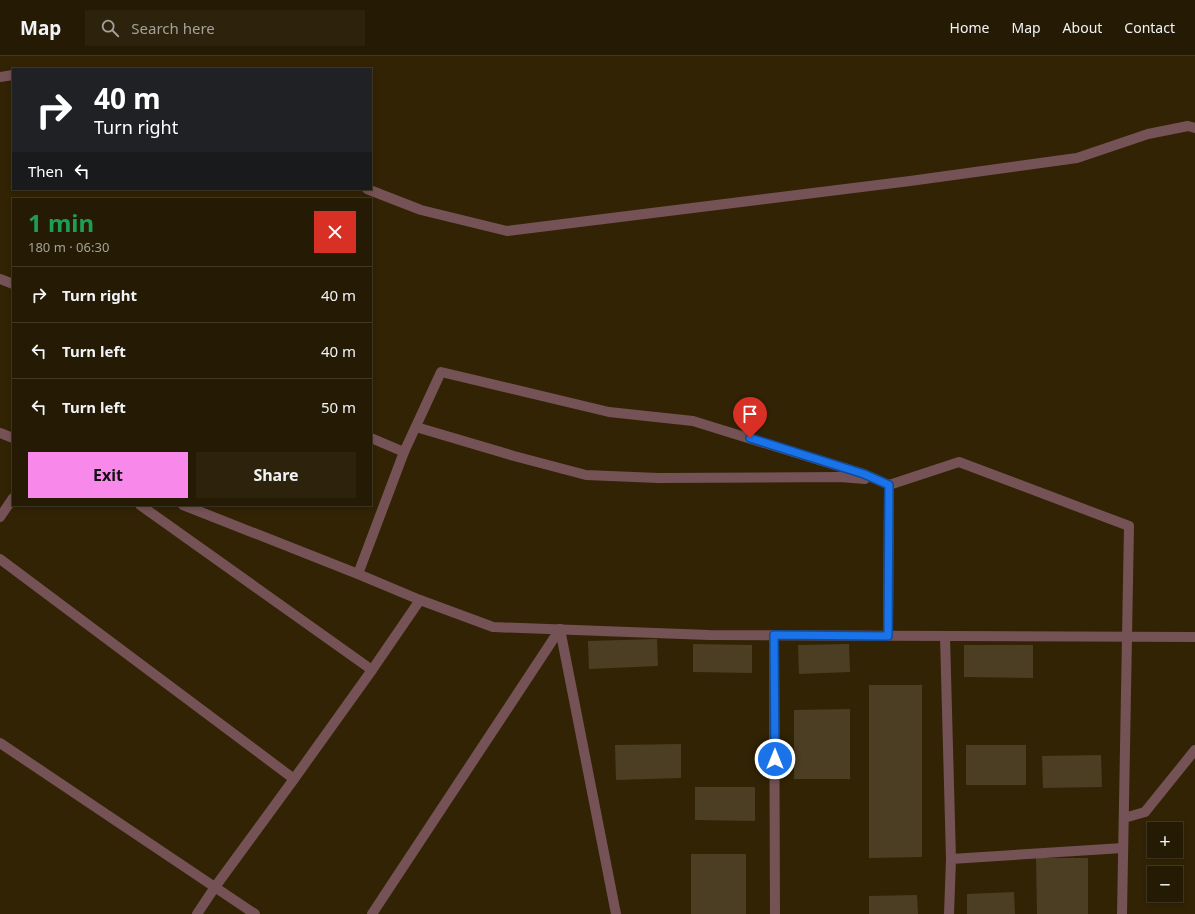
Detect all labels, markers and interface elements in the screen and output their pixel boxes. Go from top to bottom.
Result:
search box [85,10,365,46]
text: Map [20,15,61,41]
icon: search [99,17,121,39]
text: Search here [131,18,215,38]
text: Home [950,18,989,37]
text: Map [1011,18,1041,37]
text: About [1063,18,1102,37]
text: Contact [1124,18,1175,37]
text: 40 m [94,79,161,117]
icon: right [28,84,80,136]
text: Turn right [94,115,178,139]
icon: left [71,160,93,182]
text: Then [28,161,63,181]
text: 1 min [28,206,94,239]
button: close [314,211,356,253]
text: 180 m · 06:30 [28,238,109,256]
icon: right [28,284,50,306]
text: Turn right [62,285,137,305]
text: 40 m [321,285,356,305]
icon: left [28,340,50,362]
text: Turn left [62,341,126,361]
text: 40 m [321,341,356,361]
icon: left [28,396,50,418]
text: Turn left [62,397,126,417]
text: 50 m [321,397,356,417]
pin [733,397,767,438]
icon: arrive [739,403,761,425]
button: Exit [28,452,188,498]
button: Share [196,452,356,498]
position arrow [754,738,796,780]
map controls [1147,822,1183,902]
button: + [1147,822,1183,858]
button: − [1147,866,1183,902]

